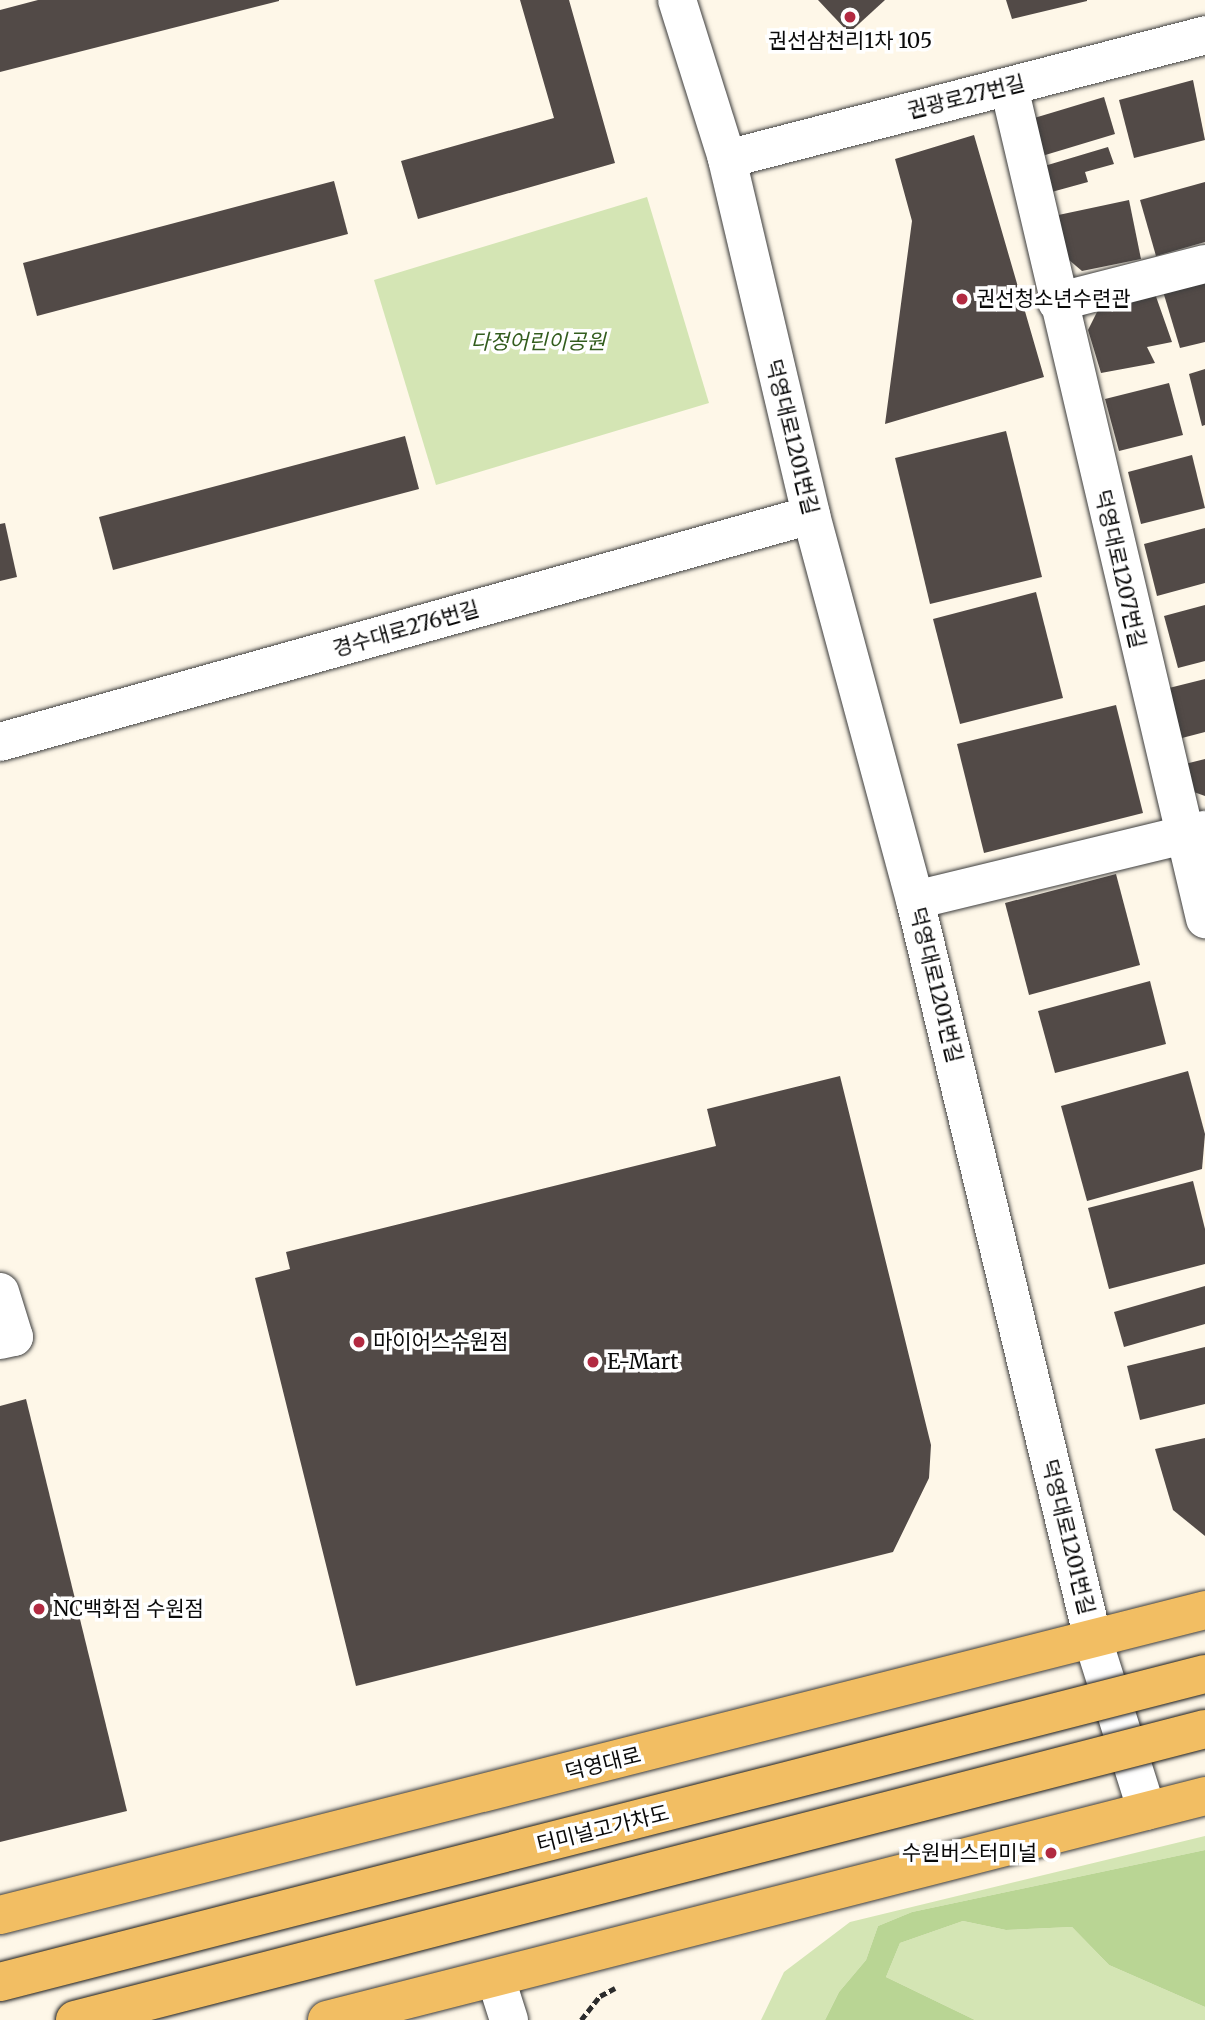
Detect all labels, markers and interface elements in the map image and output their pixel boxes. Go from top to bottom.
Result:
marker: 권선삼천리1차 105 [842,9,858,25]
place label: 권선삼천리1차 105 [768,28,932,54]
street label: 권광로27번길 [905,70,1027,124]
place label: 권선청소년수련관 [976,286,1131,312]
marker: 권선청소년수련관 [954,291,970,307]
park label: 다정어린이공원 [470,329,606,355]
street label: 덕영대로1201번길 [760,357,824,517]
street label: 덕영대로1207번길 [1089,487,1151,651]
street label: 경수대로276번길 [330,596,482,662]
street label: 덕영대로1201번길 [904,905,968,1065]
place label: 마이어스수원점 [373,1329,508,1355]
marker: 마이어스수원점 [351,1334,367,1350]
place label: E-Mart [607,1349,678,1375]
marker: E-Mart [585,1354,601,1370]
street label: 덕영대로1201번길 [1036,1457,1100,1617]
place label: NC백화점 수원점 [53,1596,204,1622]
marker: NC백화점 수원점 [31,1601,47,1617]
street label: 덕영대로 [562,1742,644,1786]
street label: 터미널고가차도 [534,1800,672,1858]
place label: 수원버스터미널 [902,1840,1037,1866]
marker: 수원버스터미널 [1043,1845,1059,1861]

